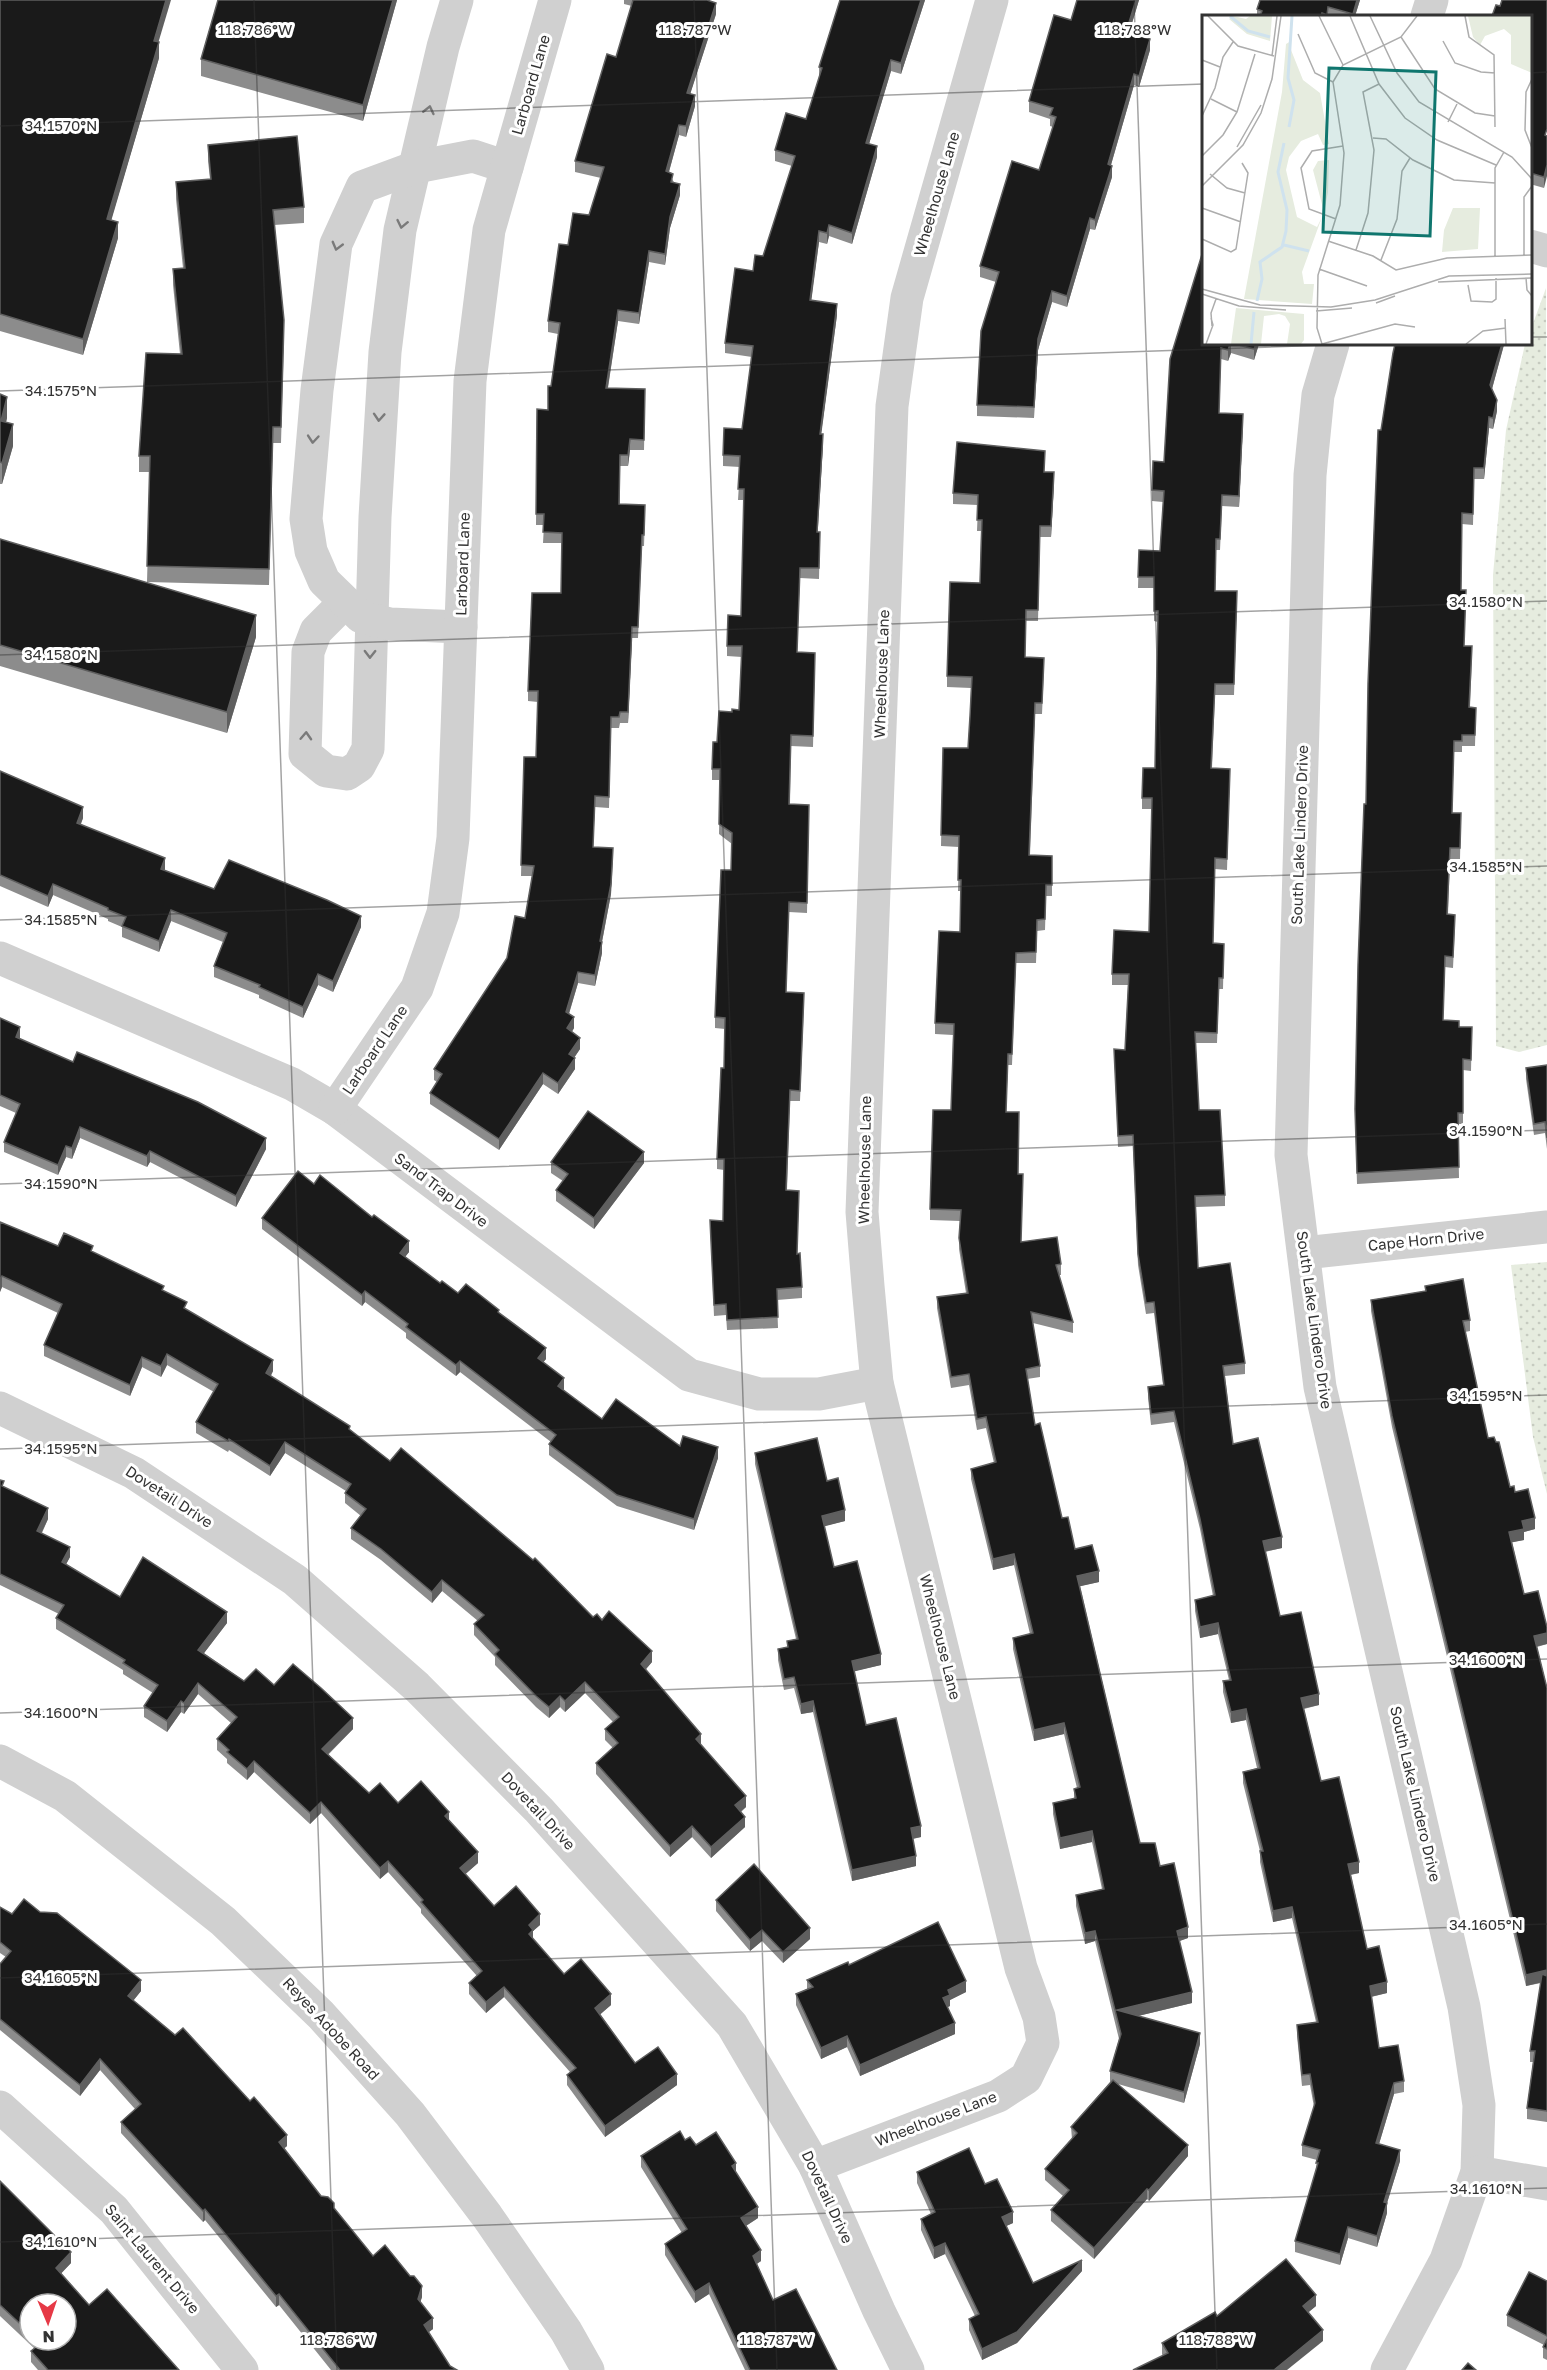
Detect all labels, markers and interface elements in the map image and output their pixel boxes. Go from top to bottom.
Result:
inset map [1202,15,1532,345]
text: 118.786°W [218,20,292,38]
text: 118.787°W [658,20,732,38]
text: 118.788°W [1097,20,1171,38]
street label: Larboard Lane [507,32,553,137]
one-way arrow [421,105,434,115]
text: 34.1570°N [25,116,97,134]
street label: Wheelhouse Lane [910,129,962,258]
one-way arrow [396,219,409,229]
one-way arrow [331,241,344,251]
text: 34.1575°N [25,381,97,399]
one-way arrow [373,413,386,422]
one-way arrow [307,435,320,444]
street label: Larboard Lane [451,512,473,616]
text: 34.1580°N [1449,592,1523,610]
street label: Wheelhouse Lane [870,609,892,739]
text: 34.1580°N [24,645,98,663]
one-way arrow [364,650,376,659]
one-way arrow [299,731,312,740]
street label: South Lake Lindero Drive [1287,745,1311,925]
text: 34.1585°N [1449,857,1523,875]
text: 34.1585°N [24,910,98,928]
street label: Larboard Lane [338,1001,411,1097]
street label: Wheelhouse Lane [854,1095,874,1224]
text: 34.1590°N [1449,1121,1523,1139]
street label: Sand Trap Drive [391,1148,492,1230]
text: 34.1590°N [24,1174,98,1192]
street label: Cape Horn Drive [1367,1224,1485,1254]
street label: South Lake Lindero Drive [1294,1230,1336,1410]
text: 34.1595°N [1449,1386,1523,1404]
text: 34.1595°N [24,1439,98,1457]
street label: Dovetail Drive [123,1461,217,1531]
street label: Wheelhouse Lane [917,1572,965,1702]
text: 34.1600°N [1449,1650,1523,1668]
text: 34.1600°N [24,1703,98,1721]
street label: South Lake Lindero Drive [1387,1704,1445,1884]
street label: Dovetail Drive [498,1768,580,1853]
text: 34.1605°N [1449,1915,1523,1933]
text: 34.1605°N [24,1968,98,1986]
street label: Reyes Adobe Road [280,1973,384,2083]
street label: Wheelhouse Lane [872,2087,999,2150]
street label: Dovetail Drive [799,2147,857,2246]
text: 34.1610°N [1450,2179,1522,2197]
street label: Saint Laurent Drive [102,2200,204,2317]
text: 34.1610°N [25,2232,97,2250]
north arrow [18,2292,78,2352]
text: N [42,2327,55,2347]
text: 118.786°W [300,2330,374,2348]
text: 118.787°W [739,2330,813,2348]
text: 118.788°W [1179,2330,1253,2348]

